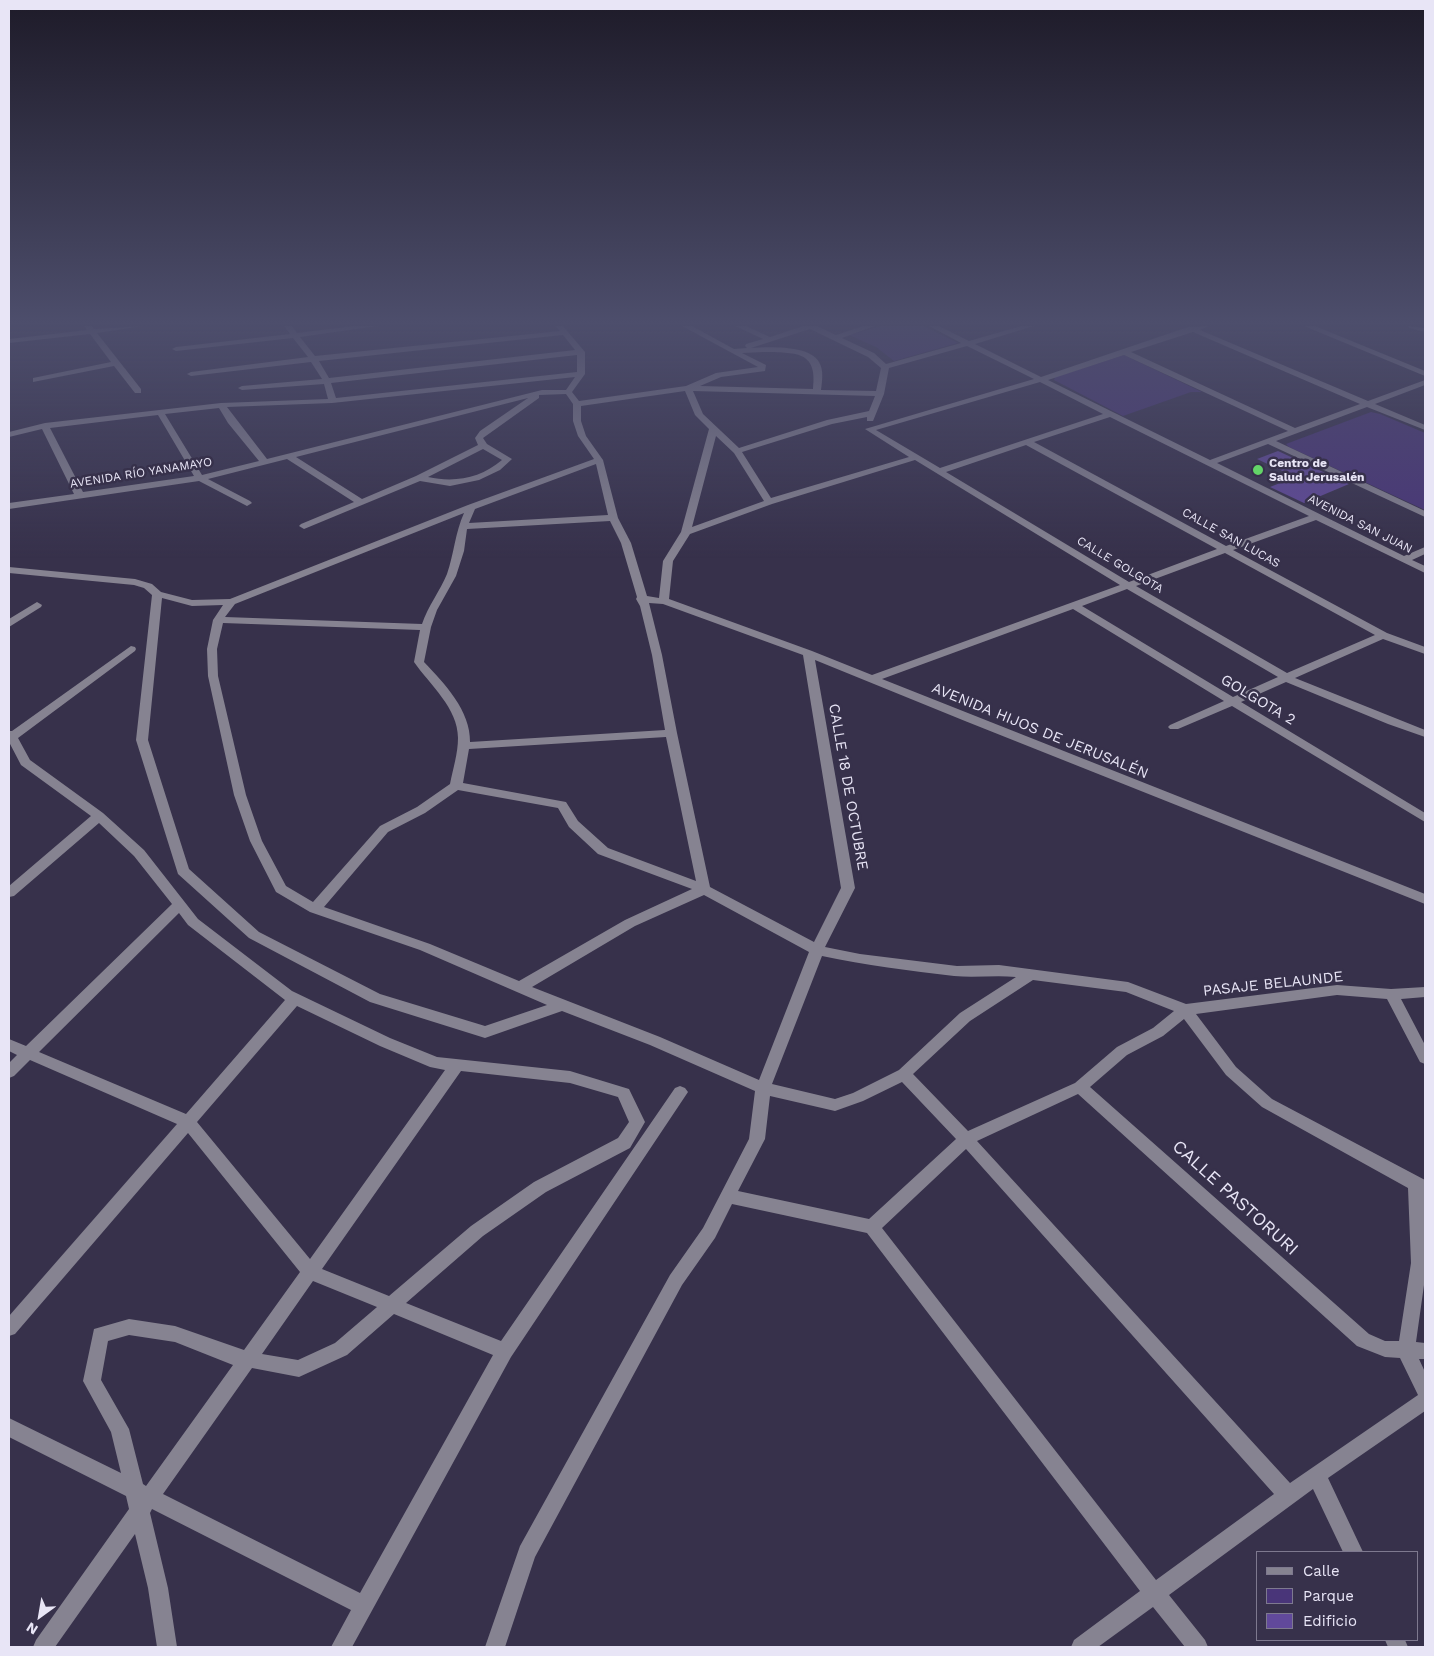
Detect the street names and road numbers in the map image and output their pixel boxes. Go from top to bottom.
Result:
street label: AVENIDA RÍO YANAMAYO [69,455,213,491]
street label: AVENIDA SAN JUAN [1305,491,1415,557]
street label: CALLE SAN LUCAS [1179,505,1283,571]
street label: CALLE GOLGOTA [1074,534,1166,596]
street label: GOLGOTA 2 [1217,671,1299,729]
street label: AVENIDA HIJOS DE JERUSALÉN [929,679,1151,783]
street label: CALLE 18 DE OCTUBRE [824,702,872,872]
street label: PASAJE BELAUNDE [1202,968,1344,1000]
street label: CALLE PASTORURI [1168,1136,1302,1260]

